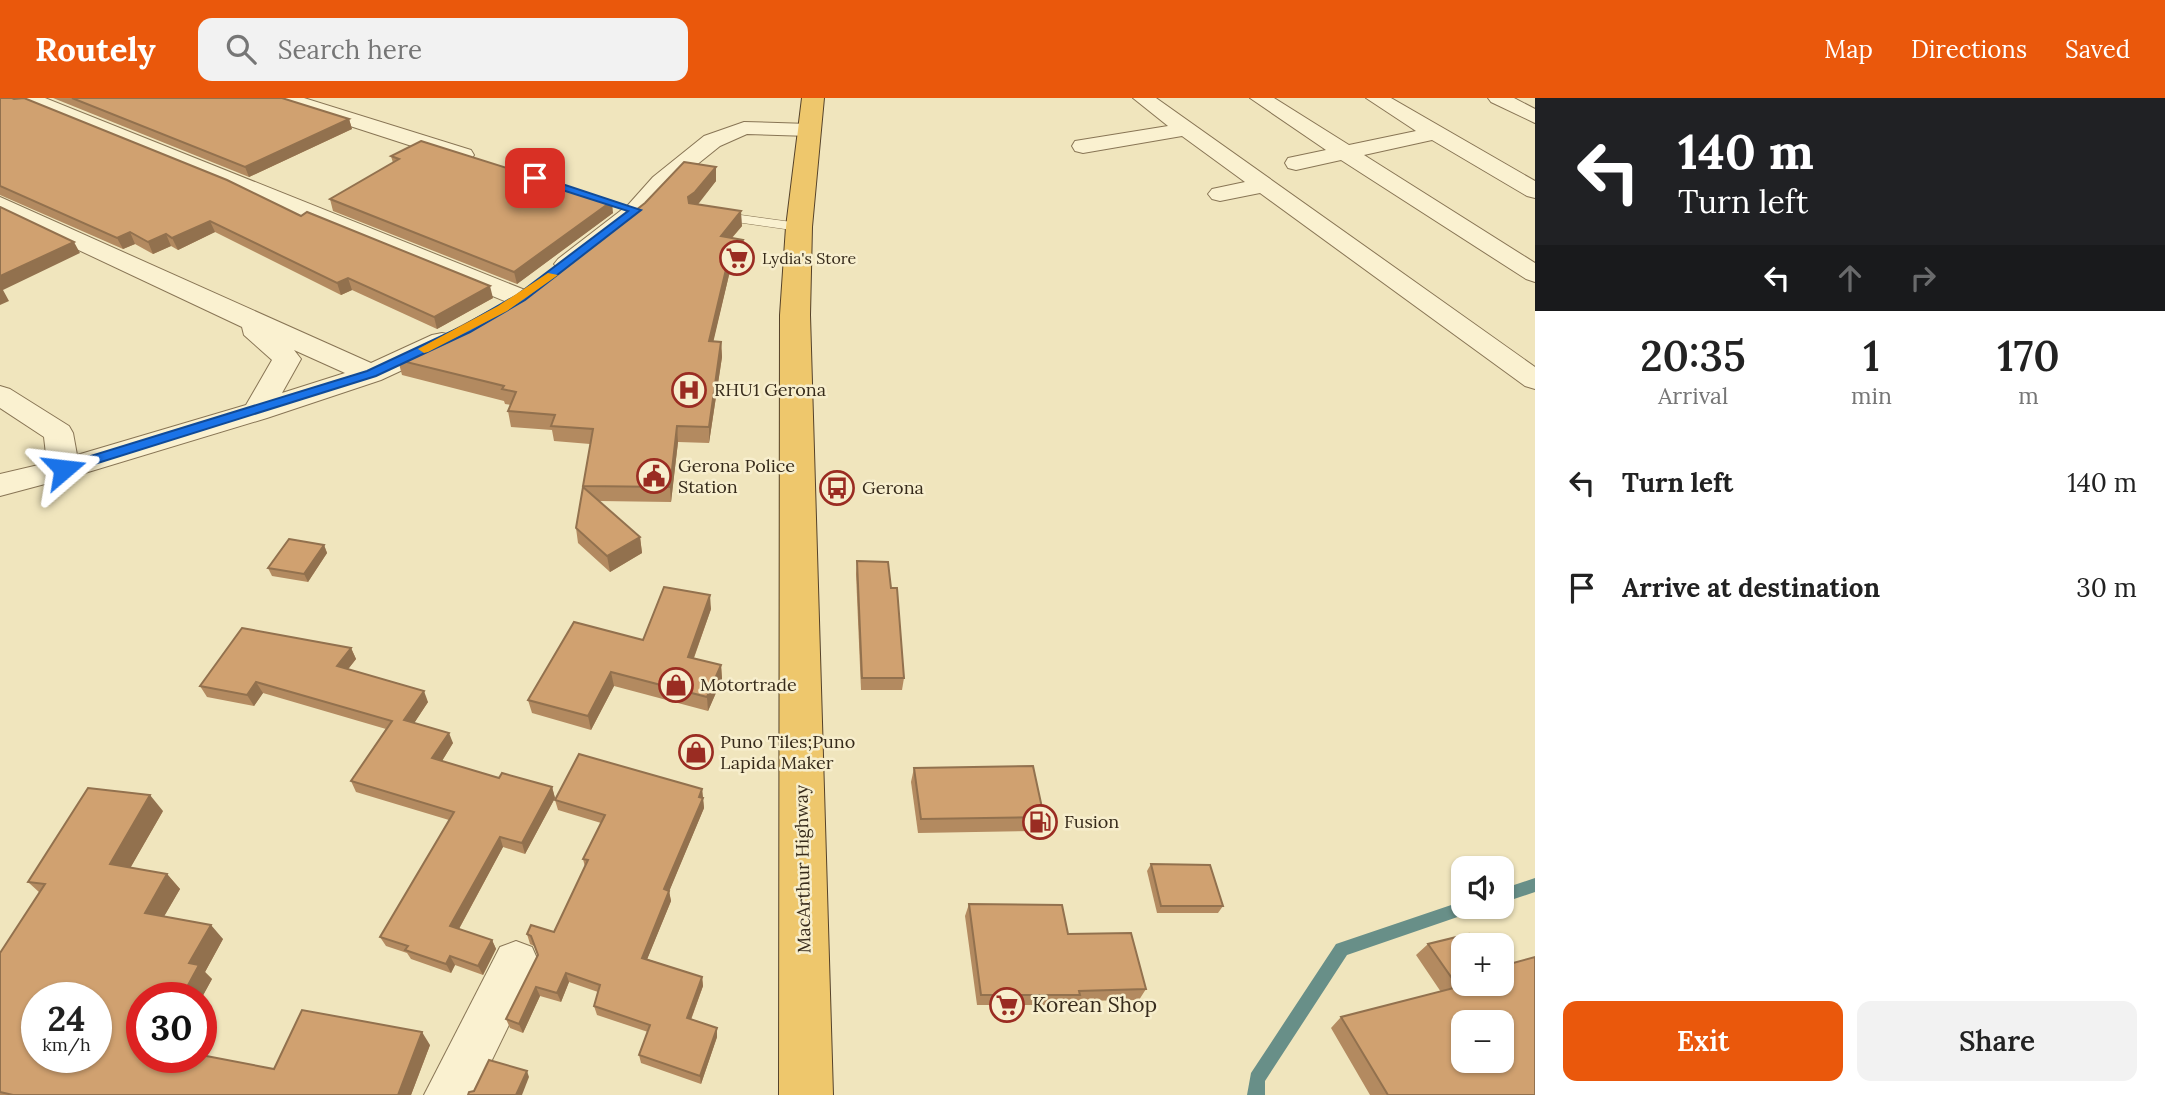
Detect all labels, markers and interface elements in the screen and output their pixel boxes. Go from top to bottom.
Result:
search box [198,18,688,81]
text: Routely [35,28,156,70]
icon: search [222,30,260,68]
text: Search here [278,33,422,66]
text: Map [1824,34,1873,65]
text: Directions [1911,34,2027,65]
text: Saved [2065,34,2130,65]
text: 140 m [1678,120,1814,182]
icon: left [1563,126,1654,217]
pin [505,148,565,208]
icon: arrive [516,159,554,197]
text: Turn left [1678,181,1808,222]
supermarket icon: Lydia's Store [718,239,756,277]
place label: Lydia's Store [762,248,857,268]
icon: left [1758,259,1796,297]
icon: ahead [1831,259,1869,297]
icon: right [1904,259,1942,297]
text: 20:35 [1640,329,1746,383]
text: 1 [1863,329,1880,383]
text: 170 [1997,329,2060,383]
hospital icon: RHU1 Gerona [670,371,708,409]
place label: RHU1 Gerona [714,378,826,401]
text: Arrival [1658,381,1728,410]
text: min [1851,381,1892,410]
text: m [2018,381,2039,410]
position arrow [27,432,101,506]
place label: Gerona Police Station [678,454,795,498]
public building icon: Gerona Police Station [635,457,673,495]
icon: left [1563,464,1601,502]
text: Turn left [1622,466,1733,499]
text: 140 m [2067,466,2137,499]
bus stop icon: Gerona [818,469,856,507]
place label: Gerona [862,476,924,499]
icon: arrive [1563,569,1601,607]
text: Arrive at destination [1622,571,1880,604]
text: 30 m [2076,571,2137,604]
shop icon: Motortrade [657,666,695,704]
place label: Motortrade [700,673,797,696]
place label: Puno Tiles;Puno Lapida Maker [720,730,855,774]
shop icon: Puno Tiles;Puno Lapida Maker [677,733,715,771]
street label: MacArthur Highway [790,784,815,953]
fuel station icon: Fusion [1021,803,1059,841]
place label: Fusion [1064,810,1119,833]
map controls [1451,856,1514,1073]
button: sound [1451,856,1514,919]
button: + [1451,933,1514,996]
speed limit sign: 30 [126,982,217,1073]
supermarket icon: Korean Shop [988,986,1026,1024]
place label: Korean Shop [1032,991,1157,1018]
text: 24 [48,996,85,1041]
button: Exit [1563,1001,1843,1081]
button: Share [1857,1001,2137,1081]
button: − [1451,1010,1514,1073]
text: km/h [42,1033,91,1056]

